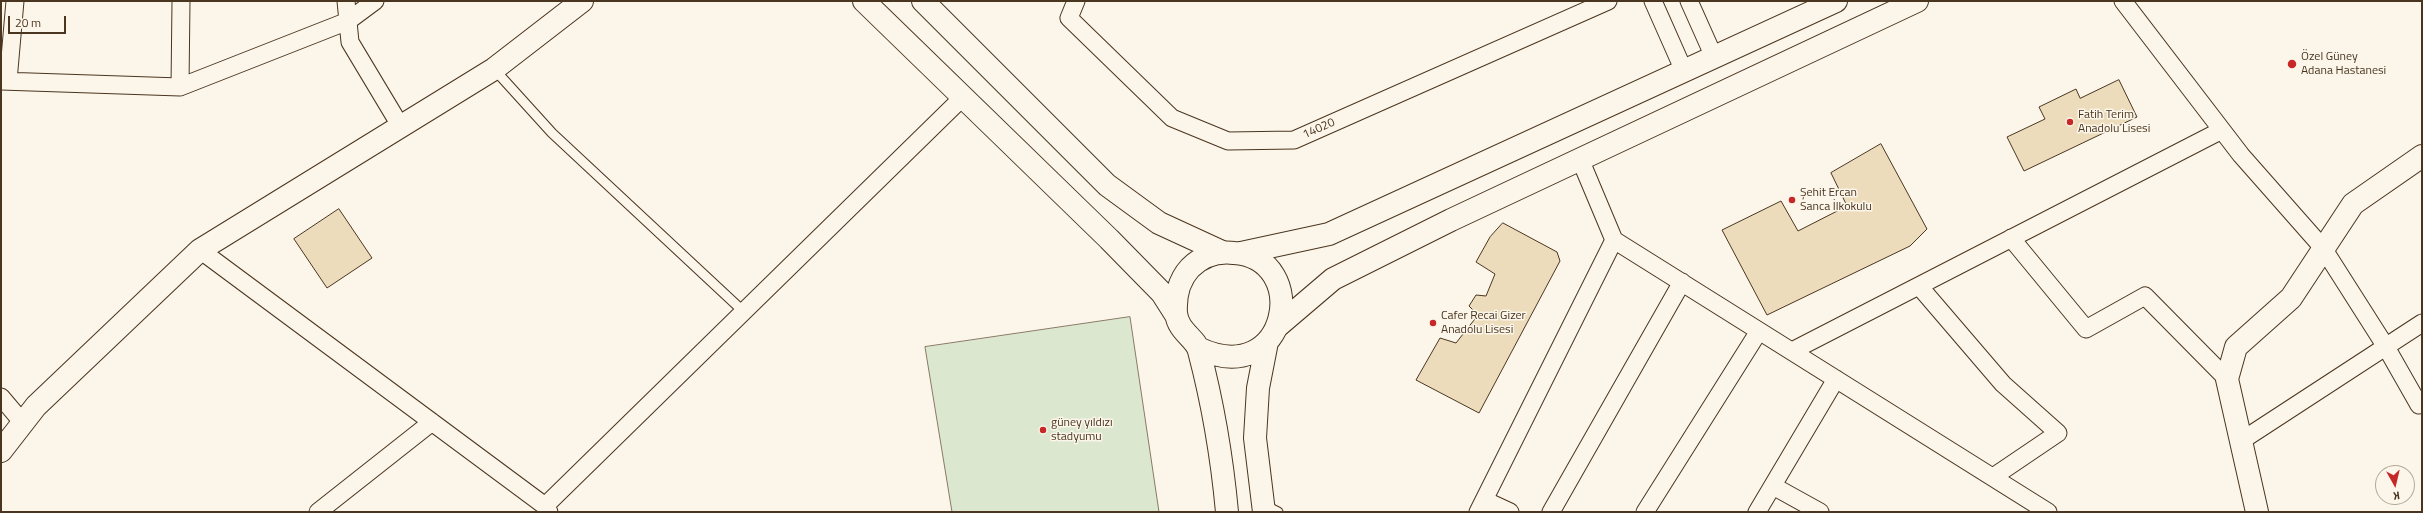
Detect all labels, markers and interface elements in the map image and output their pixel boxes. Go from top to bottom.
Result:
scale bar [10,8,68,34]
text: 20 m [15,13,41,32]
place label: Özel Güney Adana Hastanesi [2301,50,2386,78]
marker: Özel Güney Adana Hastanesi [2286,58,2298,70]
place label: Fatih Terim Anadolu Lisesi [2078,108,2150,136]
street label: 14020 [1301,116,1337,142]
marker: Fatih Terim Anadolu Lisesi [2065,117,2075,127]
place label: Şehit Ercan Sanca İlkokulu [1800,186,1872,214]
marker: Şehit Ercan Sanca İlkokulu [1787,195,1797,205]
place label: Cafer Recai Gizer Anadolu Lisesi [1441,309,1526,337]
marker: Cafer Recai Gizer Anadolu Lisesi [1428,318,1438,328]
place label: güney yıldızı stadyumu [1051,416,1113,444]
marker: güney yıldızı stadyumu [1038,425,1048,435]
north arrow [2375,465,2415,505]
text: K [2392,488,2401,504]

